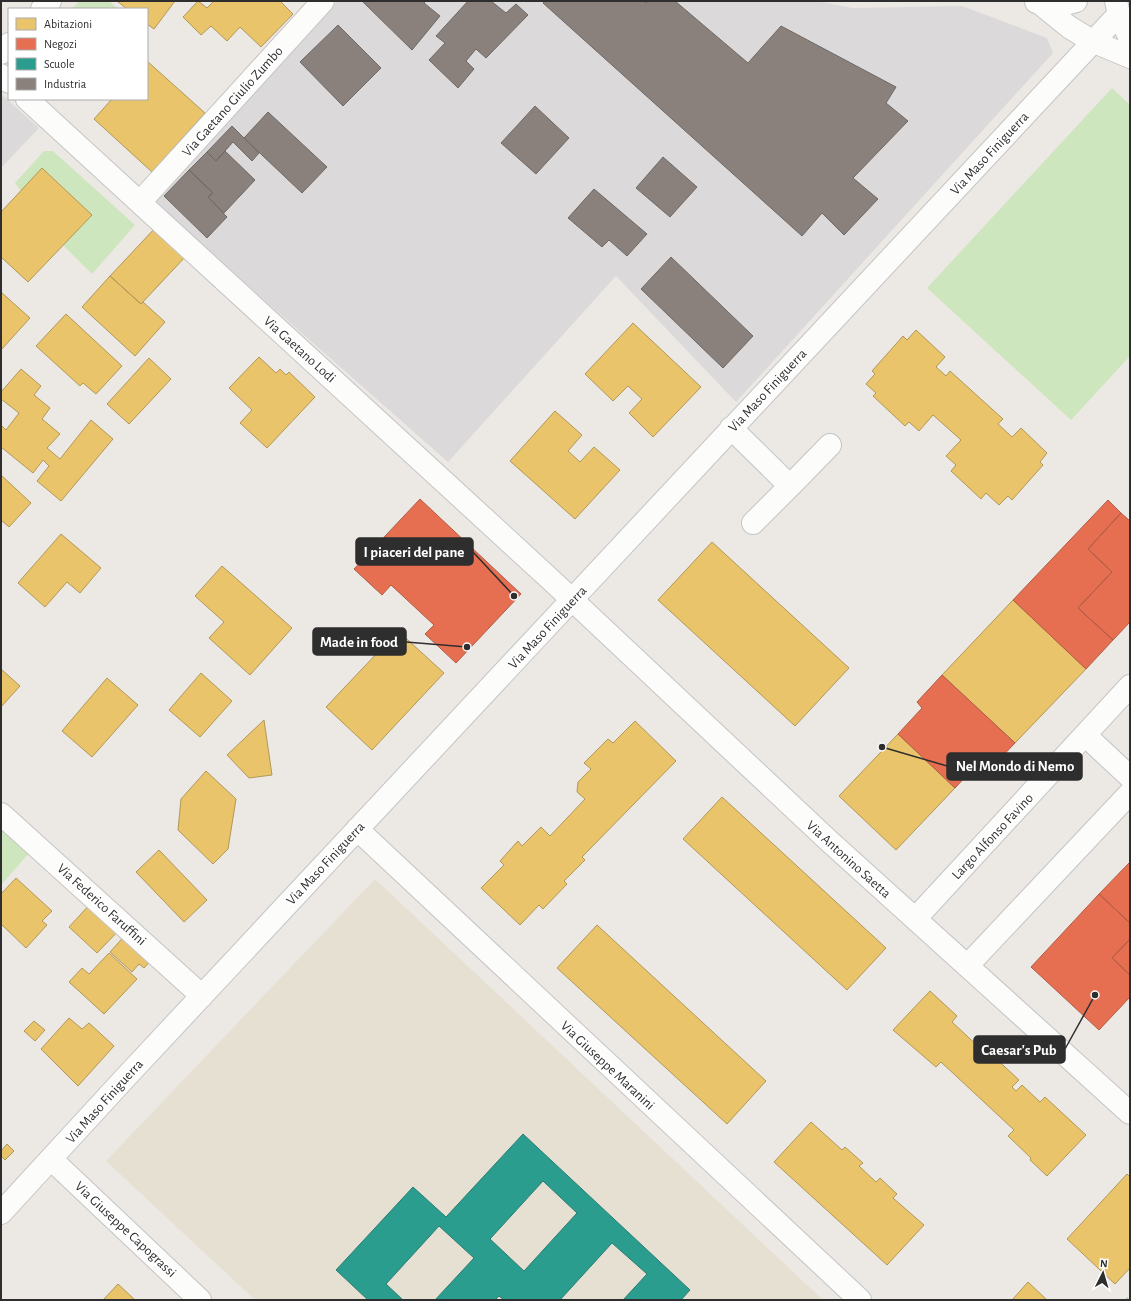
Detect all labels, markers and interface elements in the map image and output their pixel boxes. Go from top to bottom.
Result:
legend [8,8,148,100]
text: Abitazioni [44,18,92,30]
text: Negozi [44,38,77,50]
street label: Via Gaetano Giulio Zumbo [180,44,286,159]
text: Scuole [44,58,75,70]
text: Industria [44,78,87,90]
street label: Via Maso Finiguerra [948,109,1032,198]
street label: Via Gaetano Lodi [261,314,338,386]
street label: Via Maso Finiguerra [726,346,810,435]
callout: I piaceri del pane [356,538,473,565]
text: I piaceri del pane [364,545,464,560]
street label: Via Maso Finiguerra [506,583,590,672]
callout: Made in food [313,628,406,655]
text: Made in food [320,635,398,650]
callout: Nel Mondo di Nemo [947,753,1082,780]
text: Nel Mondo di Nemo [956,759,1074,774]
street label: Largo Alfonso Favino [949,791,1036,882]
street label: Via Antonino Saetta [804,818,893,901]
street label: Via Maso Finiguerra [284,819,368,908]
street label: Via Federico Faruffini [54,861,149,948]
street label: Via Giuseppe Maranini [558,1019,657,1113]
callout: Caesar's Pub [974,1036,1065,1063]
text: Caesar's Pub [981,1043,1057,1058]
street label: Via Maso Finiguerra [64,1057,146,1146]
street label: Via Giuseppe Capograssi [72,1179,179,1280]
north arrow [1083,1253,1123,1293]
text: N [1100,1258,1108,1269]

